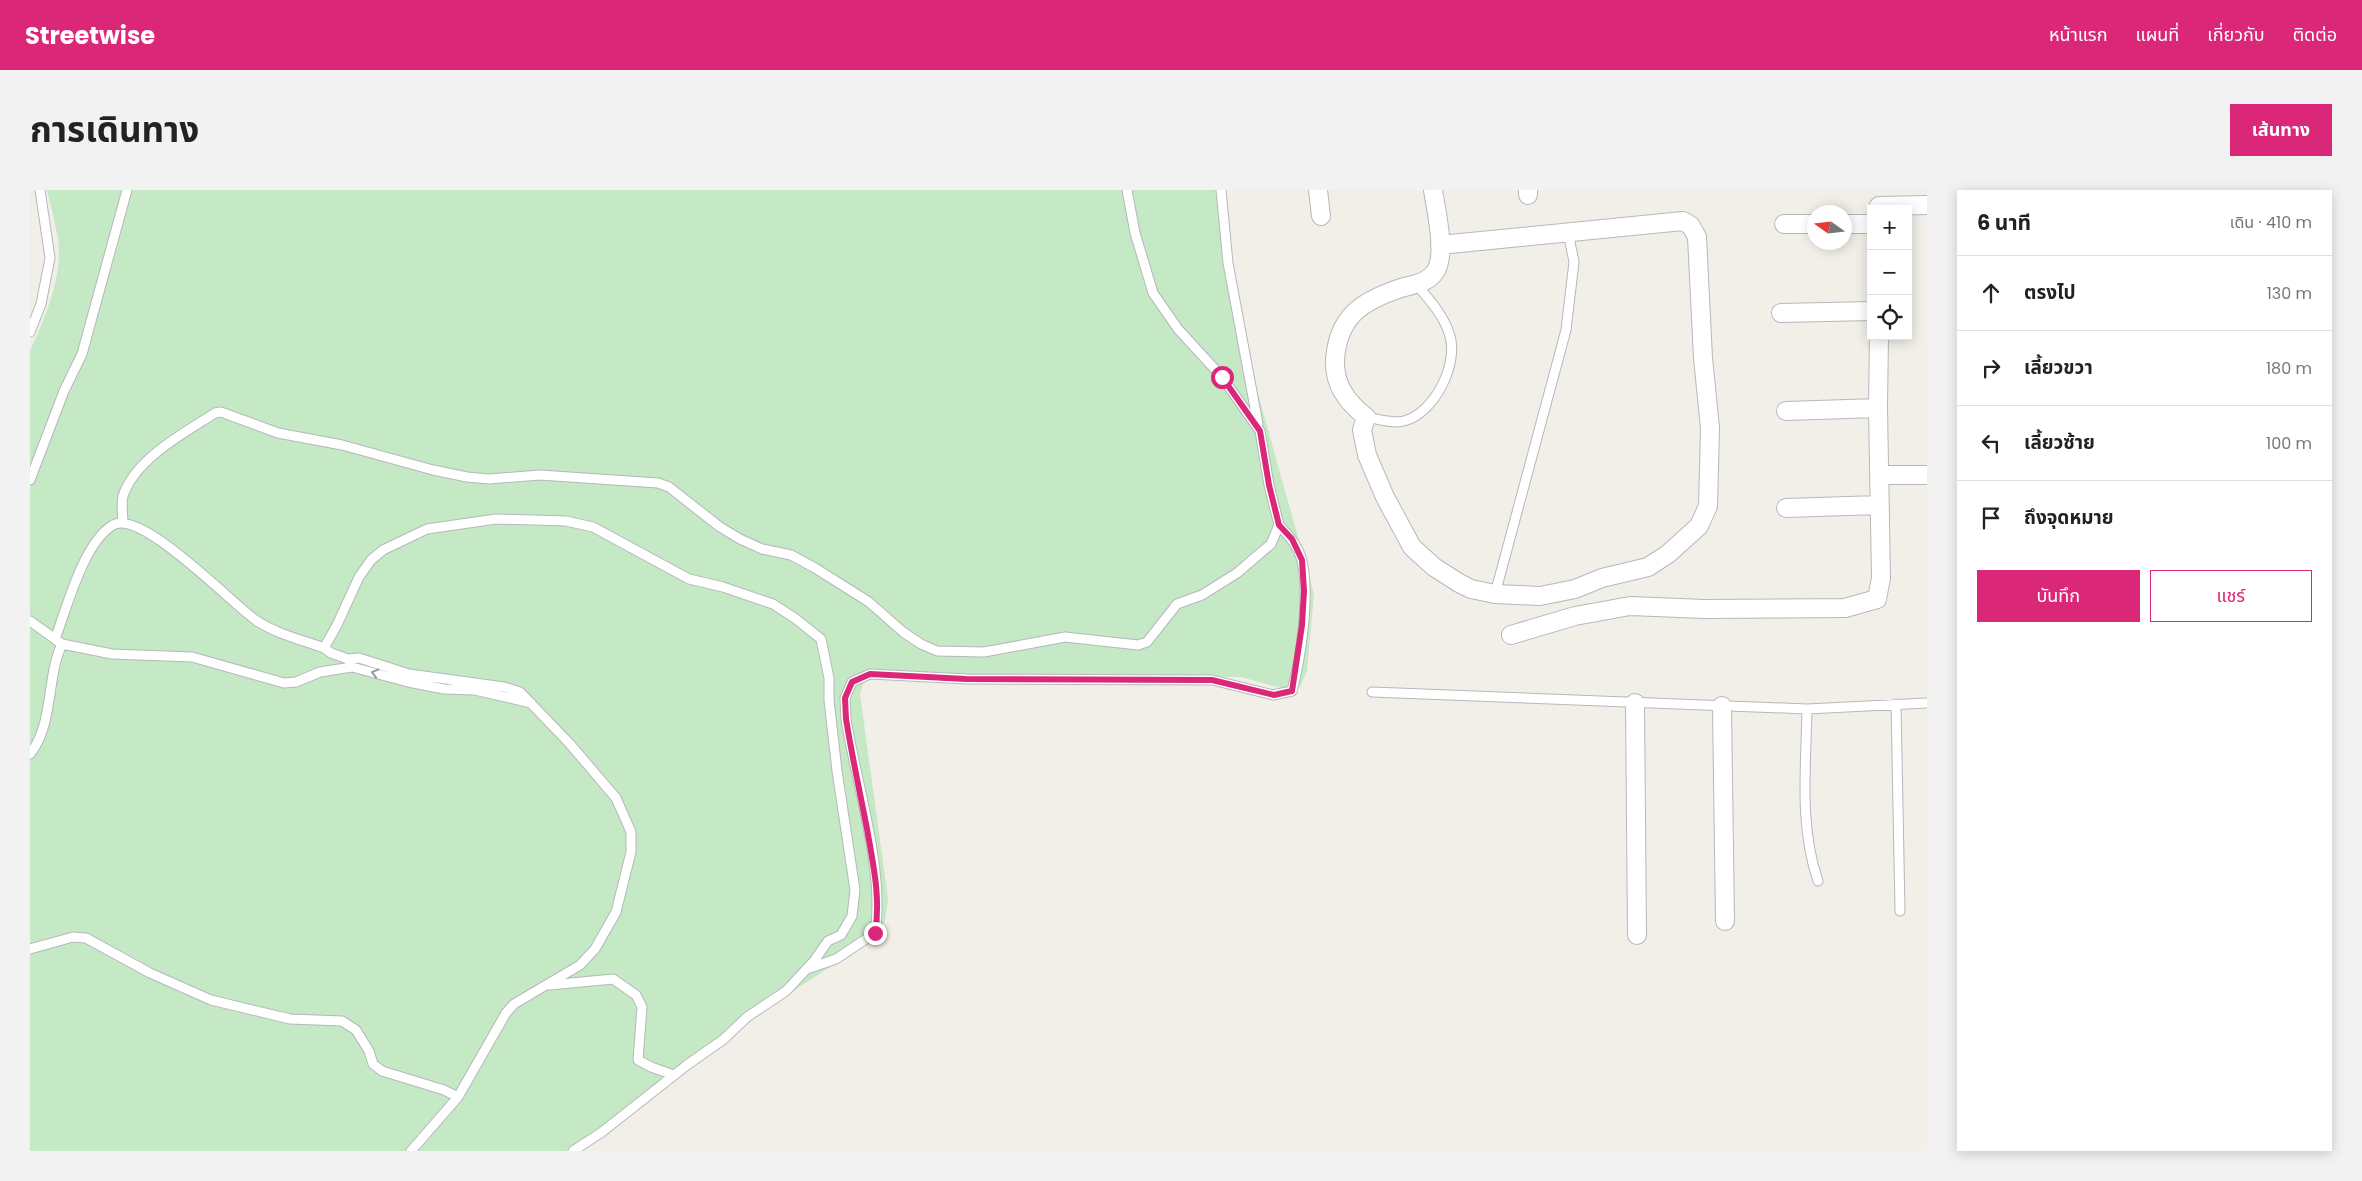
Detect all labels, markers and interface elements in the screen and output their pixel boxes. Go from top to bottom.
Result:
text: Streetwise [25,19,155,52]
text: หน้าแรก [2049,22,2107,47]
text: แผนที่ [2135,22,2179,47]
text: เกี่ยวกับ [2207,22,2265,47]
text: ติดต่อ [2293,22,2337,47]
button: เส้นทาง [2230,104,2332,156]
text: การเดินทาง [30,105,199,154]
north arrow [1807,205,1852,250]
map controls [1867,205,1912,340]
button: + [1867,205,1912,250]
text: 6 นาที [1977,208,2031,237]
text: เดิน · 410 m [2230,211,2312,234]
button: − [1867,250,1912,295]
icon: ahead [1977,279,2005,307]
text: ตรงไป [2024,279,2076,306]
text: 130 m [2267,282,2312,305]
button: locate [1867,295,1912,340]
icon: right [1977,354,2005,382]
text: เลี้ยวขวา [2024,354,2093,381]
text: 180 m [2266,357,2312,380]
route start [1211,366,1234,389]
icon: left [1977,429,2005,457]
text: เลี้ยวซ้าย [2024,429,2095,456]
text: 100 m [2266,432,2312,455]
icon: arrive [1977,504,2005,532]
text: ถึงจุดหมาย [2024,504,2114,531]
button: บันทึก [1977,570,2140,622]
button: แชร์ [2150,570,2312,622]
one-way arrow [371,668,380,679]
route end [864,922,887,945]

